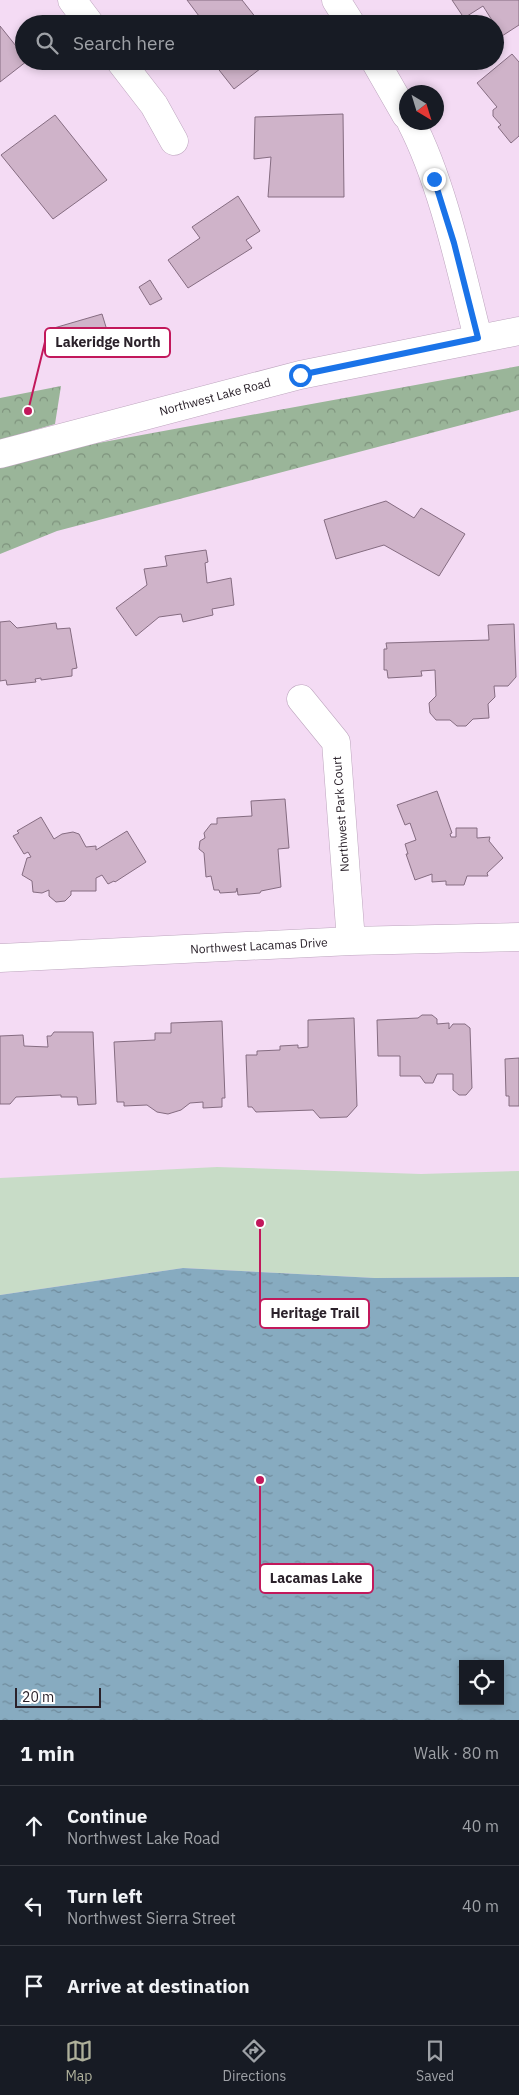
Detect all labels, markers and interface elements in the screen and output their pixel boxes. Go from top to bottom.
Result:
search box [15,15,504,70]
icon: search [33,29,61,57]
text: Search here [73,31,175,55]
north arrow [399,85,444,130]
route end [423,168,446,191]
callout: Lakeridge North [45,328,170,357]
text: Lakeridge North [55,333,161,351]
route start [289,364,312,387]
street label: Northwest Lake Road [158,374,272,419]
street label: Northwest Park Court [329,756,352,872]
street label: Northwest Lacamas Drive [190,934,328,957]
callout: Heritage Trail [260,1299,369,1328]
text: Heritage Trail [270,1304,360,1322]
callout: Lacamas Lake [260,1564,373,1593]
text: Lacamas Lake [270,1569,362,1587]
map controls [459,1660,504,1705]
button: locate [459,1660,504,1705]
scale bar [15,1685,101,1708]
text: 20 m [22,1688,54,1706]
text: 1 min [20,1739,75,1767]
text: Walk · 80 m [414,1743,499,1763]
text: Continue [67,1804,147,1828]
icon: ahead [20,1812,48,1840]
text: 40 m [462,1816,499,1836]
text: Northwest Lake Road [67,1828,220,1848]
text: Turn left [67,1884,143,1908]
icon: left [20,1892,48,1920]
text: 40 m [462,1896,499,1916]
text: Northwest Sierra Street [67,1908,236,1928]
icon: arrive [20,1972,48,2000]
text: Arrive at destination [67,1974,250,1998]
tab: Map [65,2037,93,2085]
tab: Directions [223,2037,286,2085]
tab: Saved [416,2037,454,2085]

